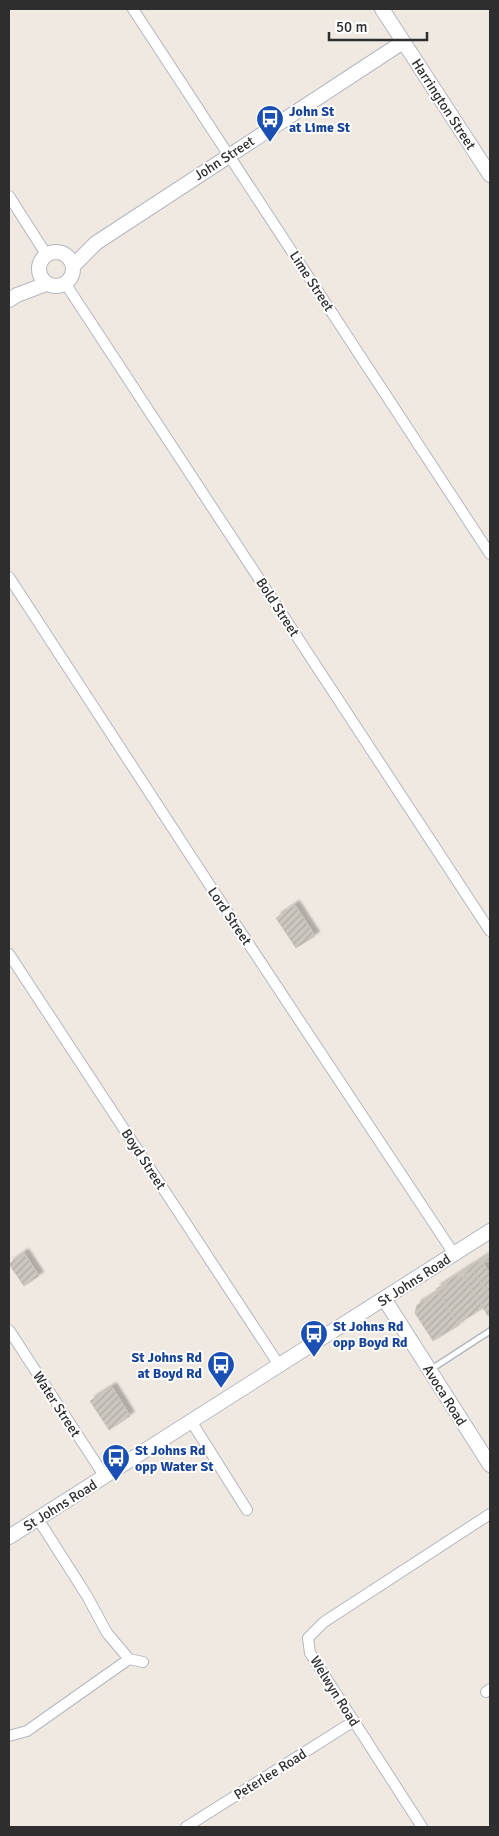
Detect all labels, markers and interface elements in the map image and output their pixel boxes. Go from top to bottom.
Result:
scale bar [329,10,426,42]
text: 50 m [336,18,367,36]
street label: Harrington Street [408,56,479,153]
place label: John St at Lime St [289,103,351,136]
bus stop icon: John St at Lime St [255,104,285,143]
street label: John Street [191,133,258,184]
street label: Lime Street [286,248,337,315]
street label: Bold Street [252,575,303,640]
street label: Lord Street [204,884,255,949]
street label: Boyd Street [118,1126,170,1193]
street label: St Johns Road [375,1250,454,1310]
place label: St Johns Rd opp Boyd Rd [333,1318,408,1351]
bus stop icon: St Johns Rd opp Boyd Rd [299,1319,329,1358]
place label: St Johns Rd at Boyd Rd [131,1349,202,1382]
bus stop icon: St Johns Rd at Boyd Rd [206,1350,236,1389]
street label: Avoca Road [419,1362,470,1429]
street label: Water Street [29,1368,84,1440]
place label: St Johns Rd opp Water St [135,1442,214,1475]
bus stop icon: St Johns Rd opp Water St [101,1443,131,1482]
street label: St Johns Road [20,1476,100,1535]
street label: Welwyn Road [306,1653,363,1730]
street label: Peterlee Road [231,1745,310,1803]

